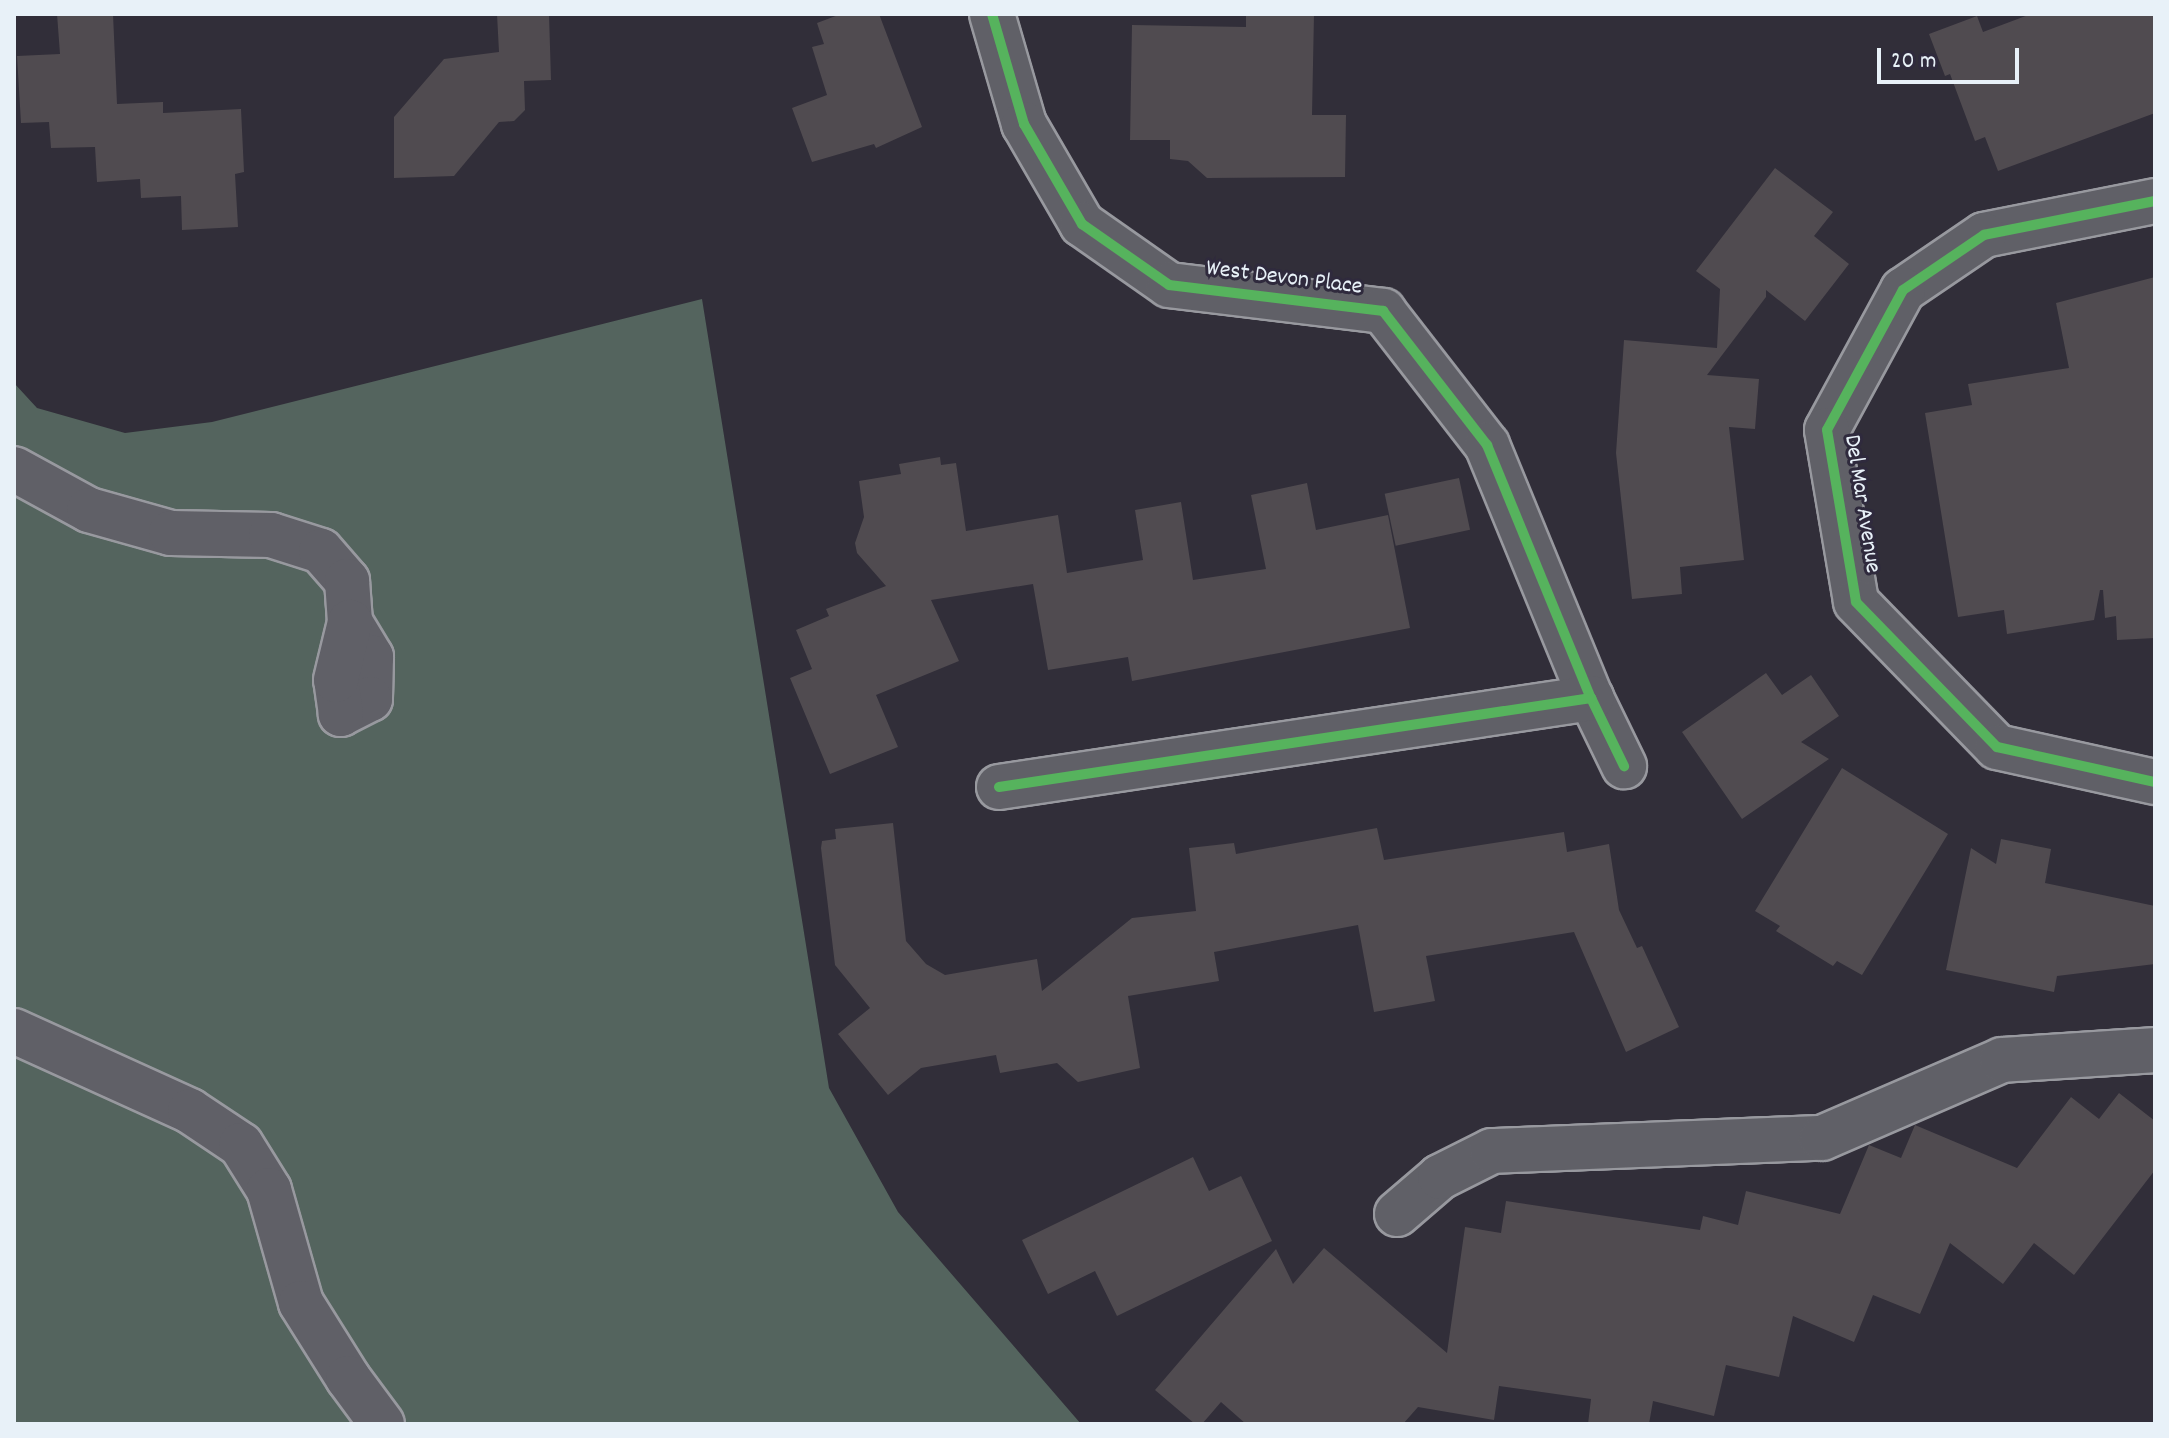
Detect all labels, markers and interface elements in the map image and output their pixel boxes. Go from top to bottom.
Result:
scale bar [1881,32,2023,82]
text: 20 m [1891,45,1937,79]
street label: West Devon Place [1204,255,1364,303]
street label: Del Mar Avenue [1836,433,1886,575]

